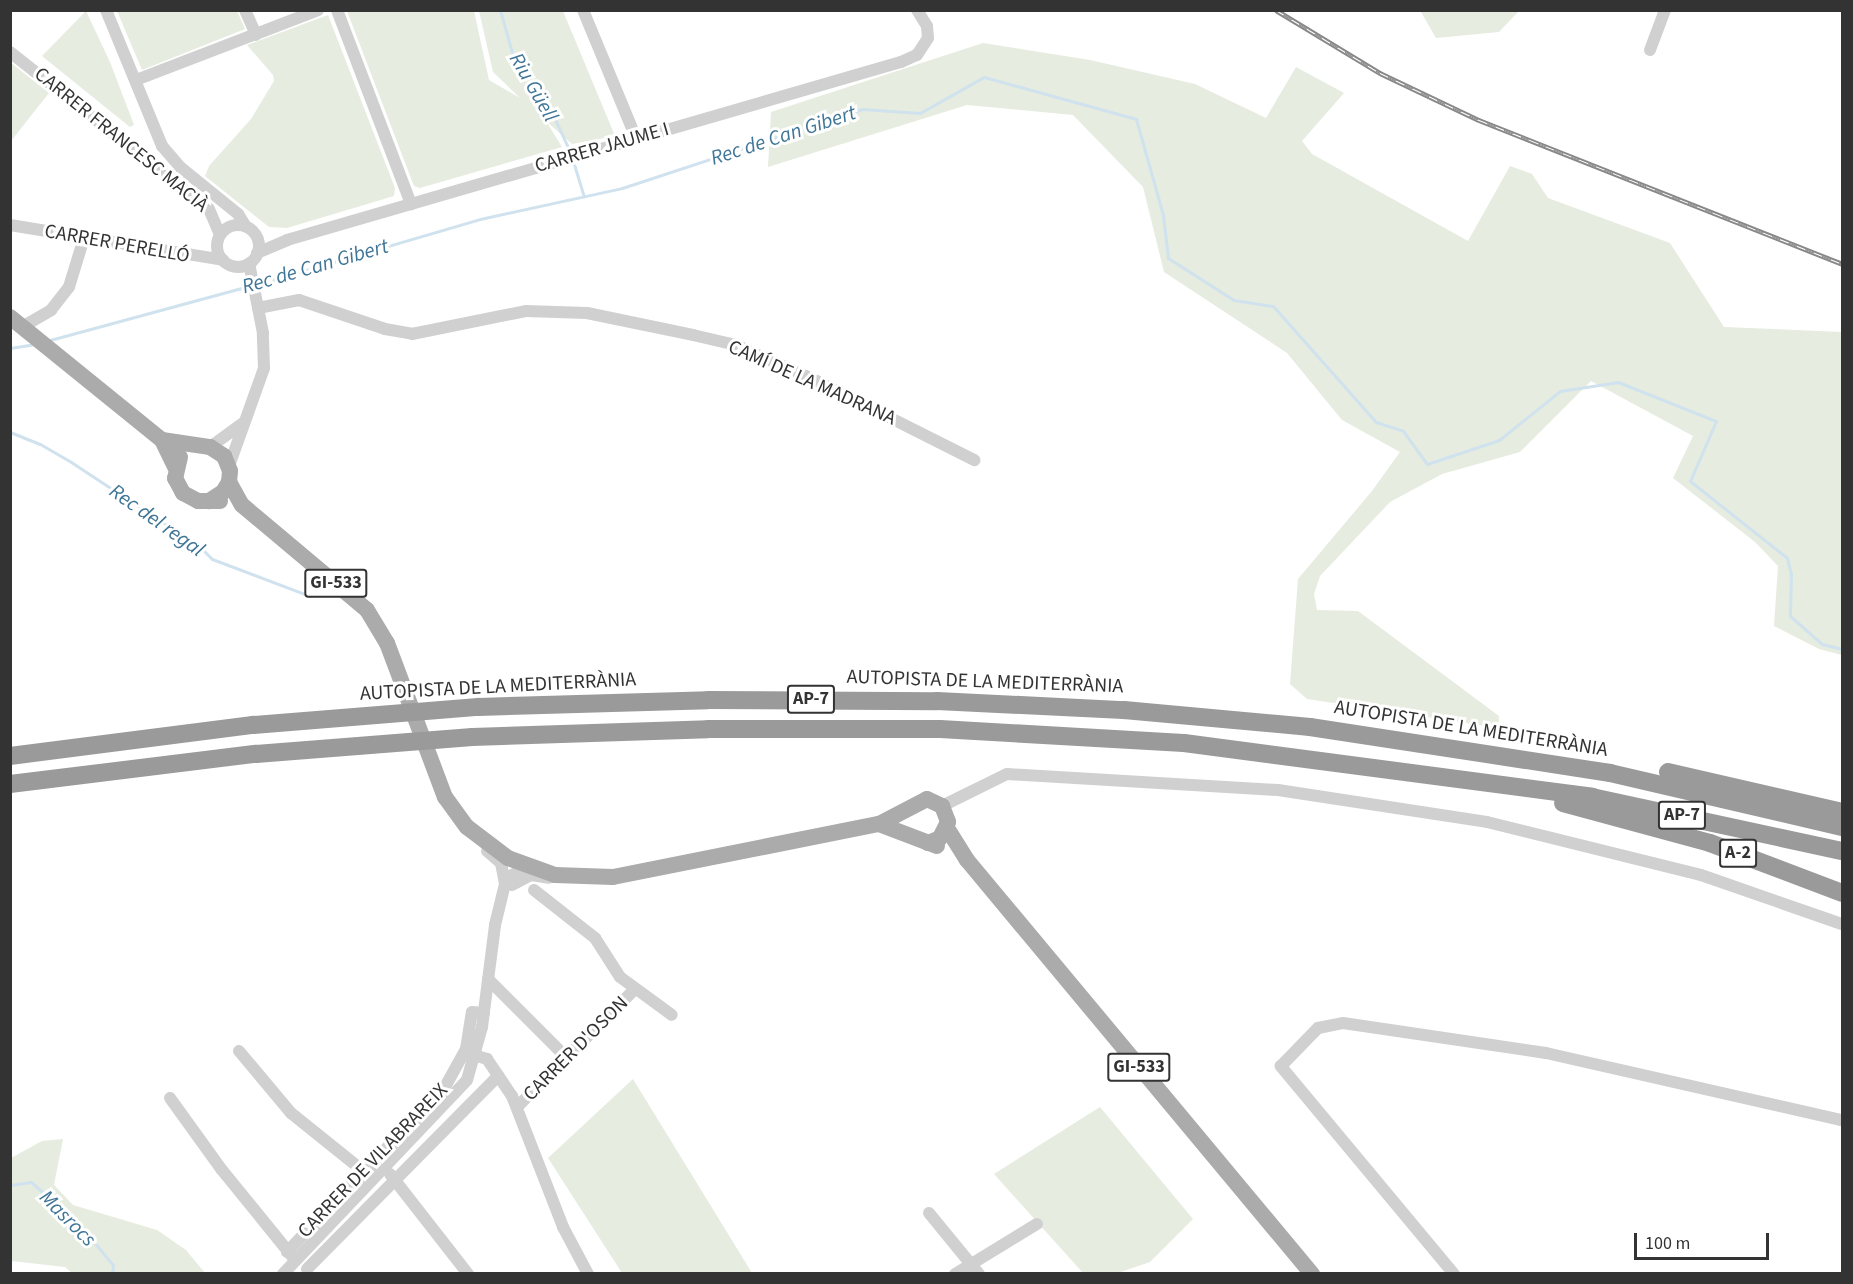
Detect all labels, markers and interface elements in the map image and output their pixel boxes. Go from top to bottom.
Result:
water label: Riu Güell [504,48,564,126]
street label: CARRER FRANCESC MACIÀ [29,62,213,218]
water label: Rec de Can Gibert [707,100,859,170]
street label: CARRER JAUME I [532,117,672,179]
street label: CARRER PERELLÓ [43,219,191,269]
water label: Rec de Can Gibert [239,233,391,299]
street label: CAMÍ DE LA MADRANA [724,335,900,431]
water label: Rec del regal [105,478,209,562]
road number: GI-533 [303,568,369,598]
street label: AUTOPISTA DE LA MEDITERRÀNIA [846,665,1124,699]
street label: AUTOPISTA DE LA MEDITERRÀNIA [359,668,637,706]
road number: AP-7 [786,684,836,714]
street label: AUTOPISTA DE LA MEDITERRÀNIA [1333,696,1609,762]
road number: AP-7 [1656,800,1708,830]
road number: A-2 [1718,838,1758,868]
street label: CARRER D'OSON [519,992,633,1106]
road number: GI-533 [1106,1052,1172,1082]
street label: CARRER DE VILABRAREIX [293,1079,453,1243]
water label: Masrocs [34,1184,102,1252]
scale bar [1637,1221,1772,1259]
text: 100 m [1645,1231,1690,1256]

